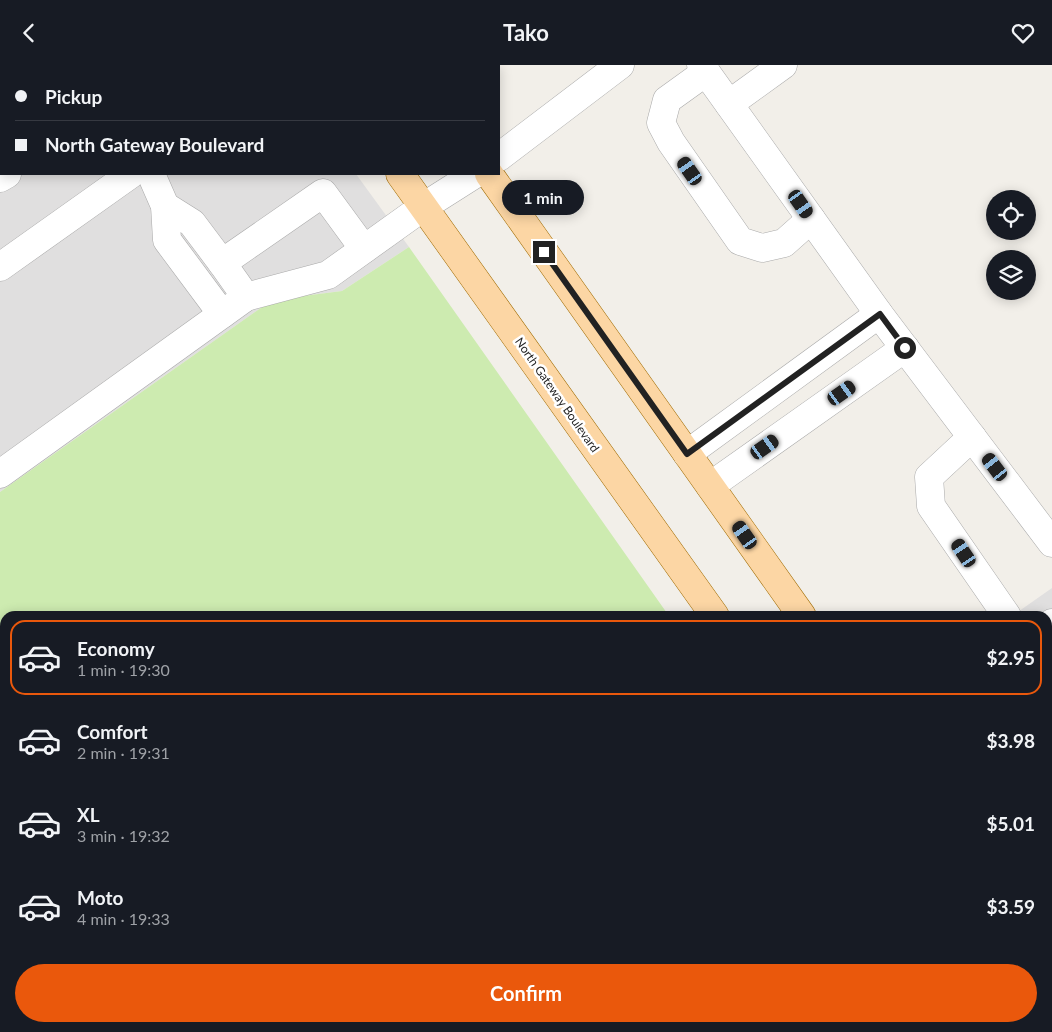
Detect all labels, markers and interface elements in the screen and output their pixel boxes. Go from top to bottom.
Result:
icon: back [15,19,43,47]
text: Tako [503,19,549,46]
icon: heart [1009,19,1037,47]
text: Pickup [45,85,102,108]
text: North Gateway Boulevard [45,133,264,156]
car [675,154,704,188]
callout: 1 min [503,179,585,215]
car [786,187,815,221]
text: 1 min [523,188,563,207]
map controls [986,190,1036,300]
button: locate [986,190,1036,240]
route end [533,241,555,263]
button: layers [986,250,1036,300]
street label: North Gateway Boulevard [512,334,603,455]
route start [894,337,916,359]
car [825,378,858,408]
car [748,432,781,462]
car [979,451,1010,483]
car [730,518,759,552]
car [949,536,978,570]
icon: car [17,635,62,680]
text: Economy [77,637,155,660]
text: $2.95 [986,646,1035,669]
text: 1 min · 19:30 [77,660,170,679]
icon: car [17,718,62,763]
text: Comfort [77,720,148,743]
text: $3.98 [986,729,1035,752]
text: 2 min · 19:31 [77,743,170,762]
icon: car [17,801,62,846]
text: XL [77,803,100,826]
text: $5.01 [986,812,1035,835]
text: 3 min · 19:32 [77,826,170,845]
icon: car [17,884,62,929]
text: Moto [77,886,123,909]
text: $3.59 [986,895,1035,918]
text: 4 min · 19:33 [77,909,170,928]
button: Confirm [15,964,1037,1022]

